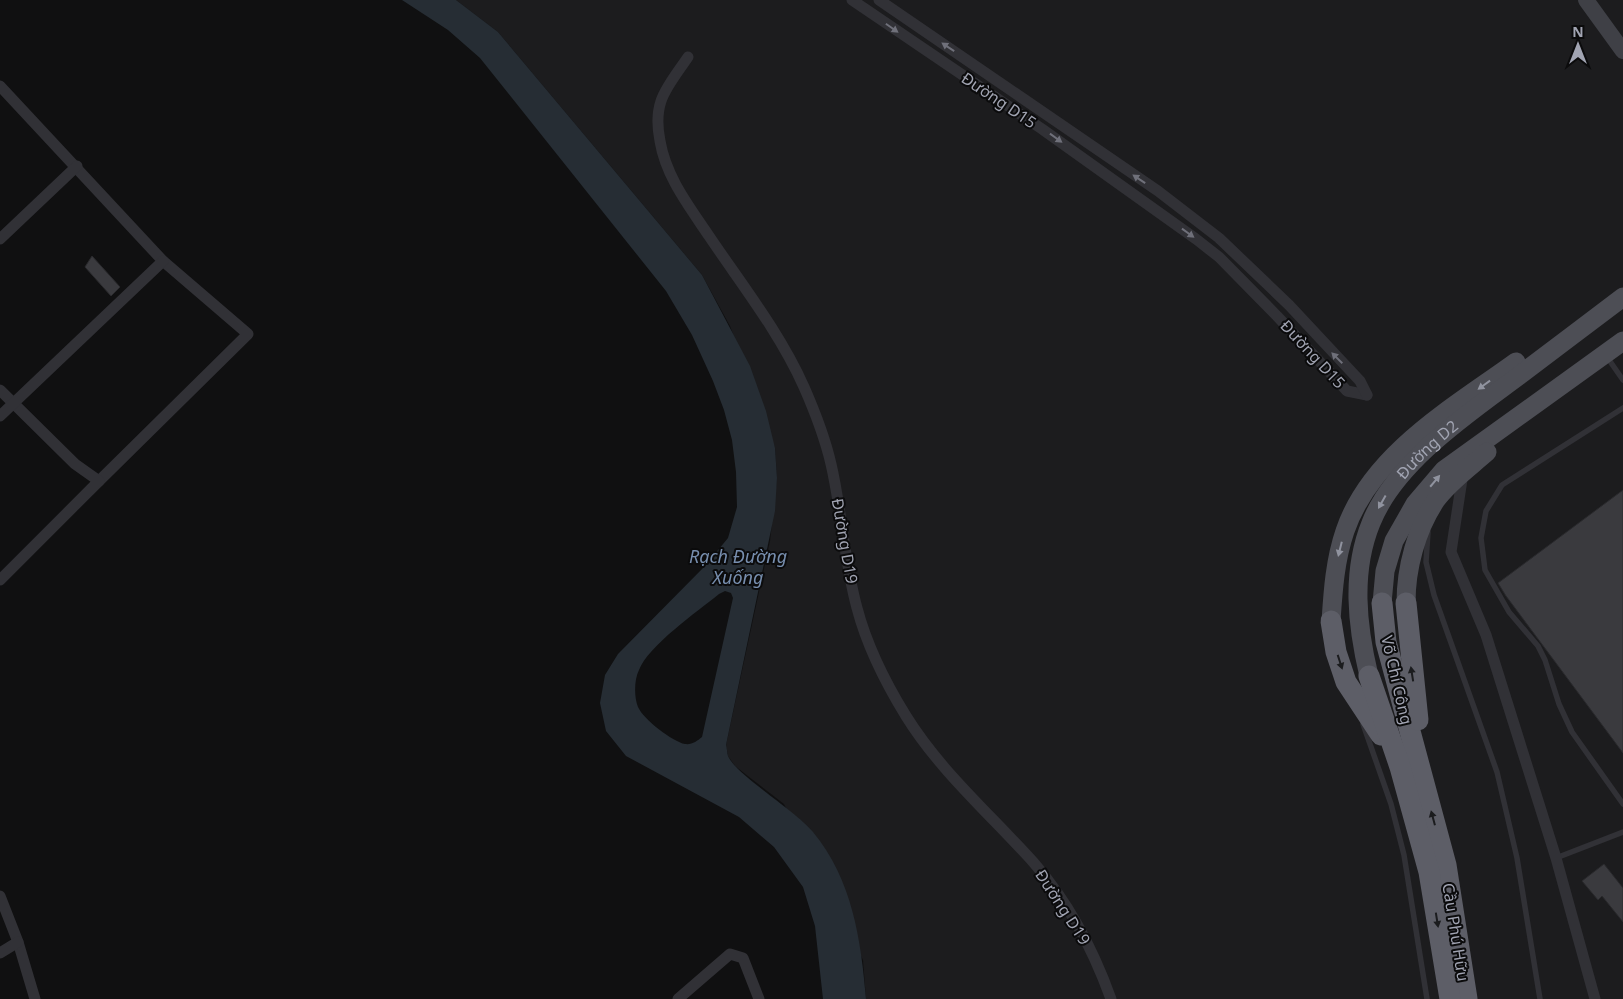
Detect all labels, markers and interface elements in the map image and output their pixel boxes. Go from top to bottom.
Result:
north arrow [1553,20,1603,70]
text: N [1572,22,1584,41]
one-way arrow [885,23,899,33]
one-way arrow [941,42,954,52]
street label: Đường D15 [957,67,1041,133]
one-way arrow [1049,133,1062,143]
one-way arrow [1133,174,1146,184]
one-way arrow [1181,227,1194,238]
street label: Đường D15 [1276,315,1350,393]
one-way arrow [1331,352,1343,364]
one-way arrow [1478,380,1491,390]
street label: Đường D2 [1391,415,1462,484]
one-way arrow [1429,475,1440,488]
one-way arrow [1378,495,1387,508]
street label: Đường D19 [827,497,863,585]
one-way arrow [1336,541,1344,556]
water label: Rạch Đường Xuống [689,544,787,589]
street label: Võ Chí Công [1376,633,1418,727]
one-way arrow [1336,655,1344,670]
one-way arrow [1408,666,1416,682]
one-way arrow [1429,811,1437,826]
street label: Đường D19 [1030,865,1096,949]
street label: Cầu Phú Hữu [1437,881,1475,983]
one-way arrow [1433,912,1441,928]

